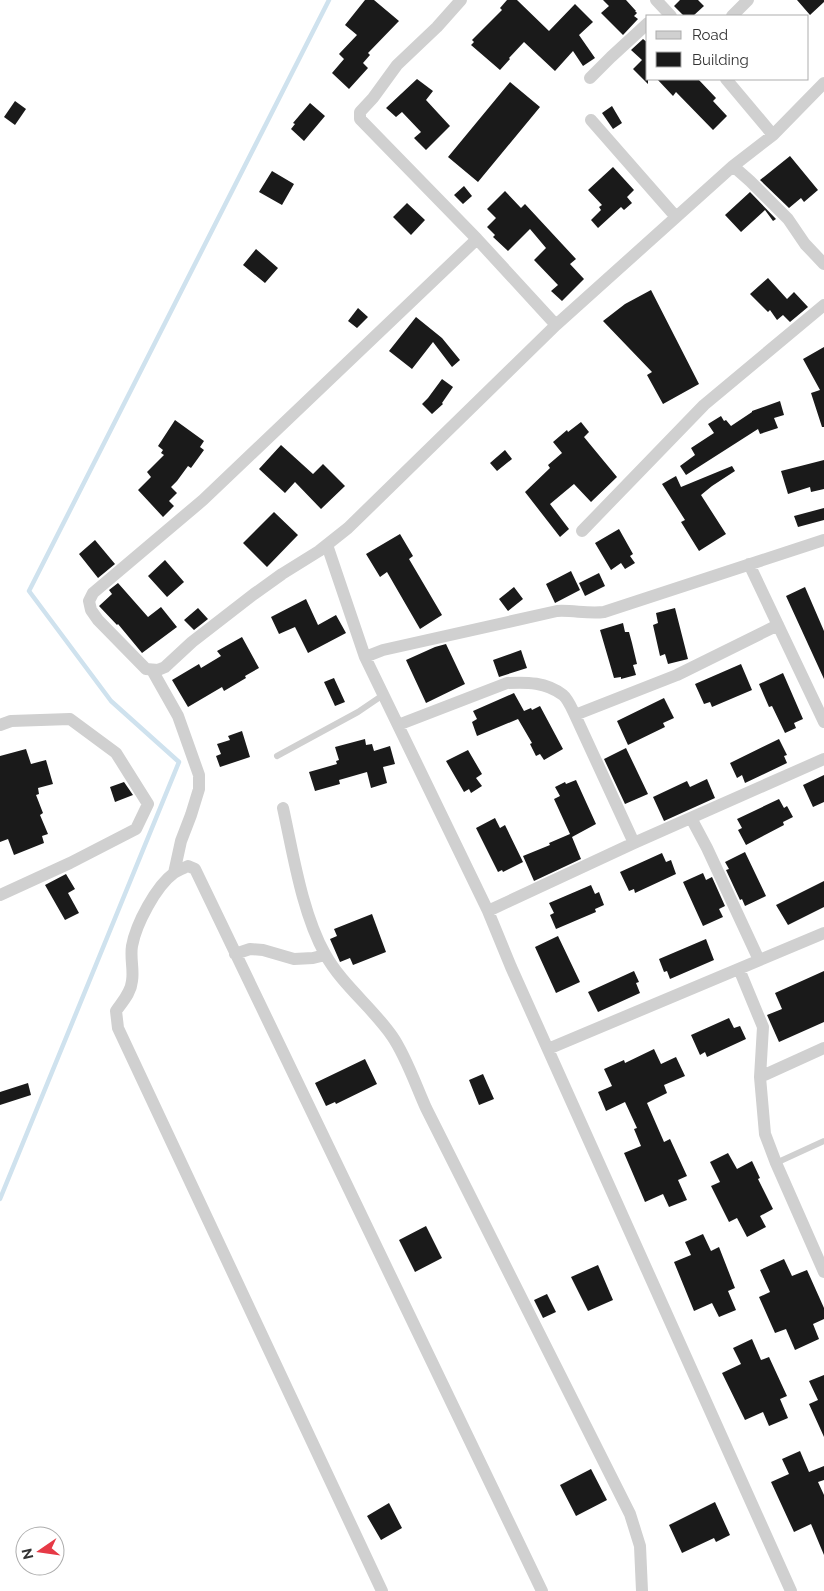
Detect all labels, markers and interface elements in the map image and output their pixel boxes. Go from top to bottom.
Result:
legend [646,15,809,80]
text: Road [692,26,728,44]
text: Building [692,51,749,69]
north arrow [15,1526,65,1576]
text: N [18,1547,36,1561]

